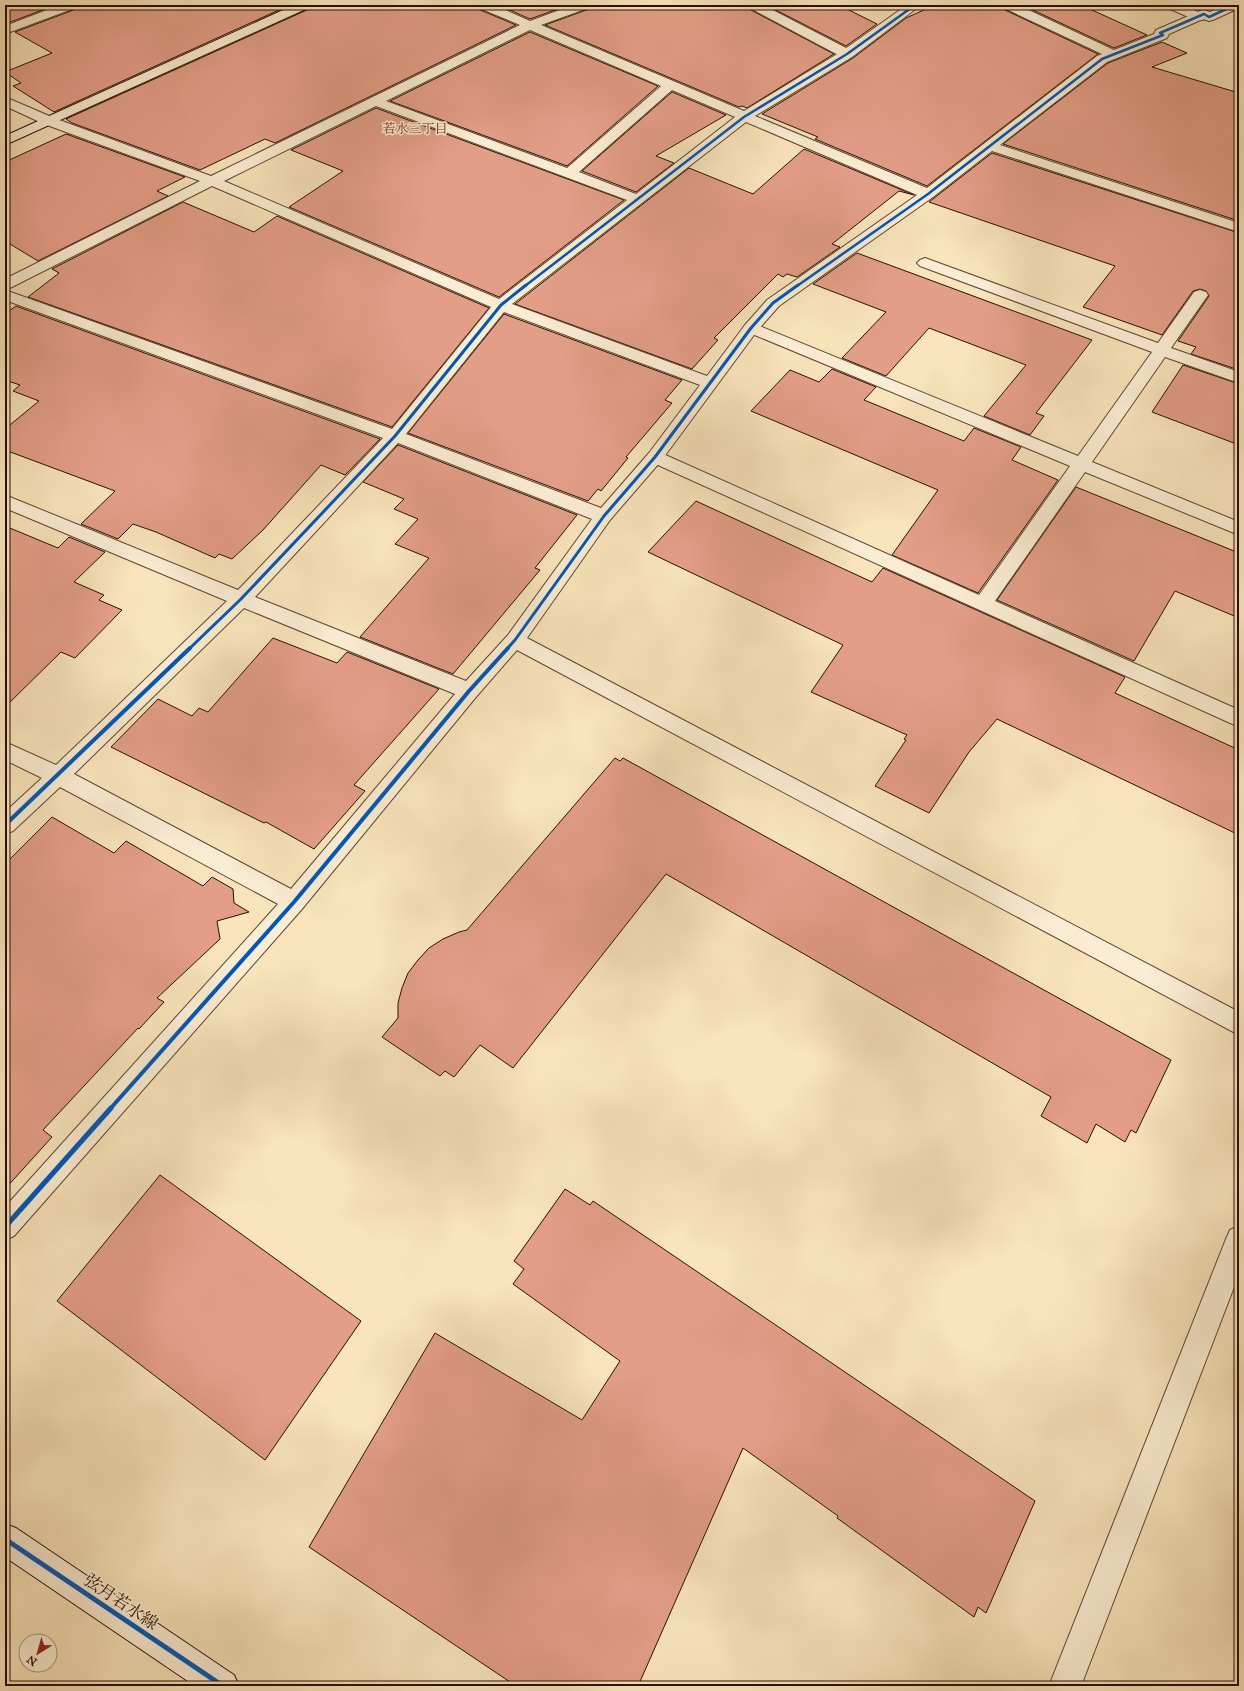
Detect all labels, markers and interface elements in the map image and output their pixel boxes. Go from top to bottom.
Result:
district label: 若水三丁目 [382,121,448,137]
street label: 弦月若水線 [80,1570,162,1634]
north arrow [18,1633,58,1673]
text: N [24,1652,40,1669]

